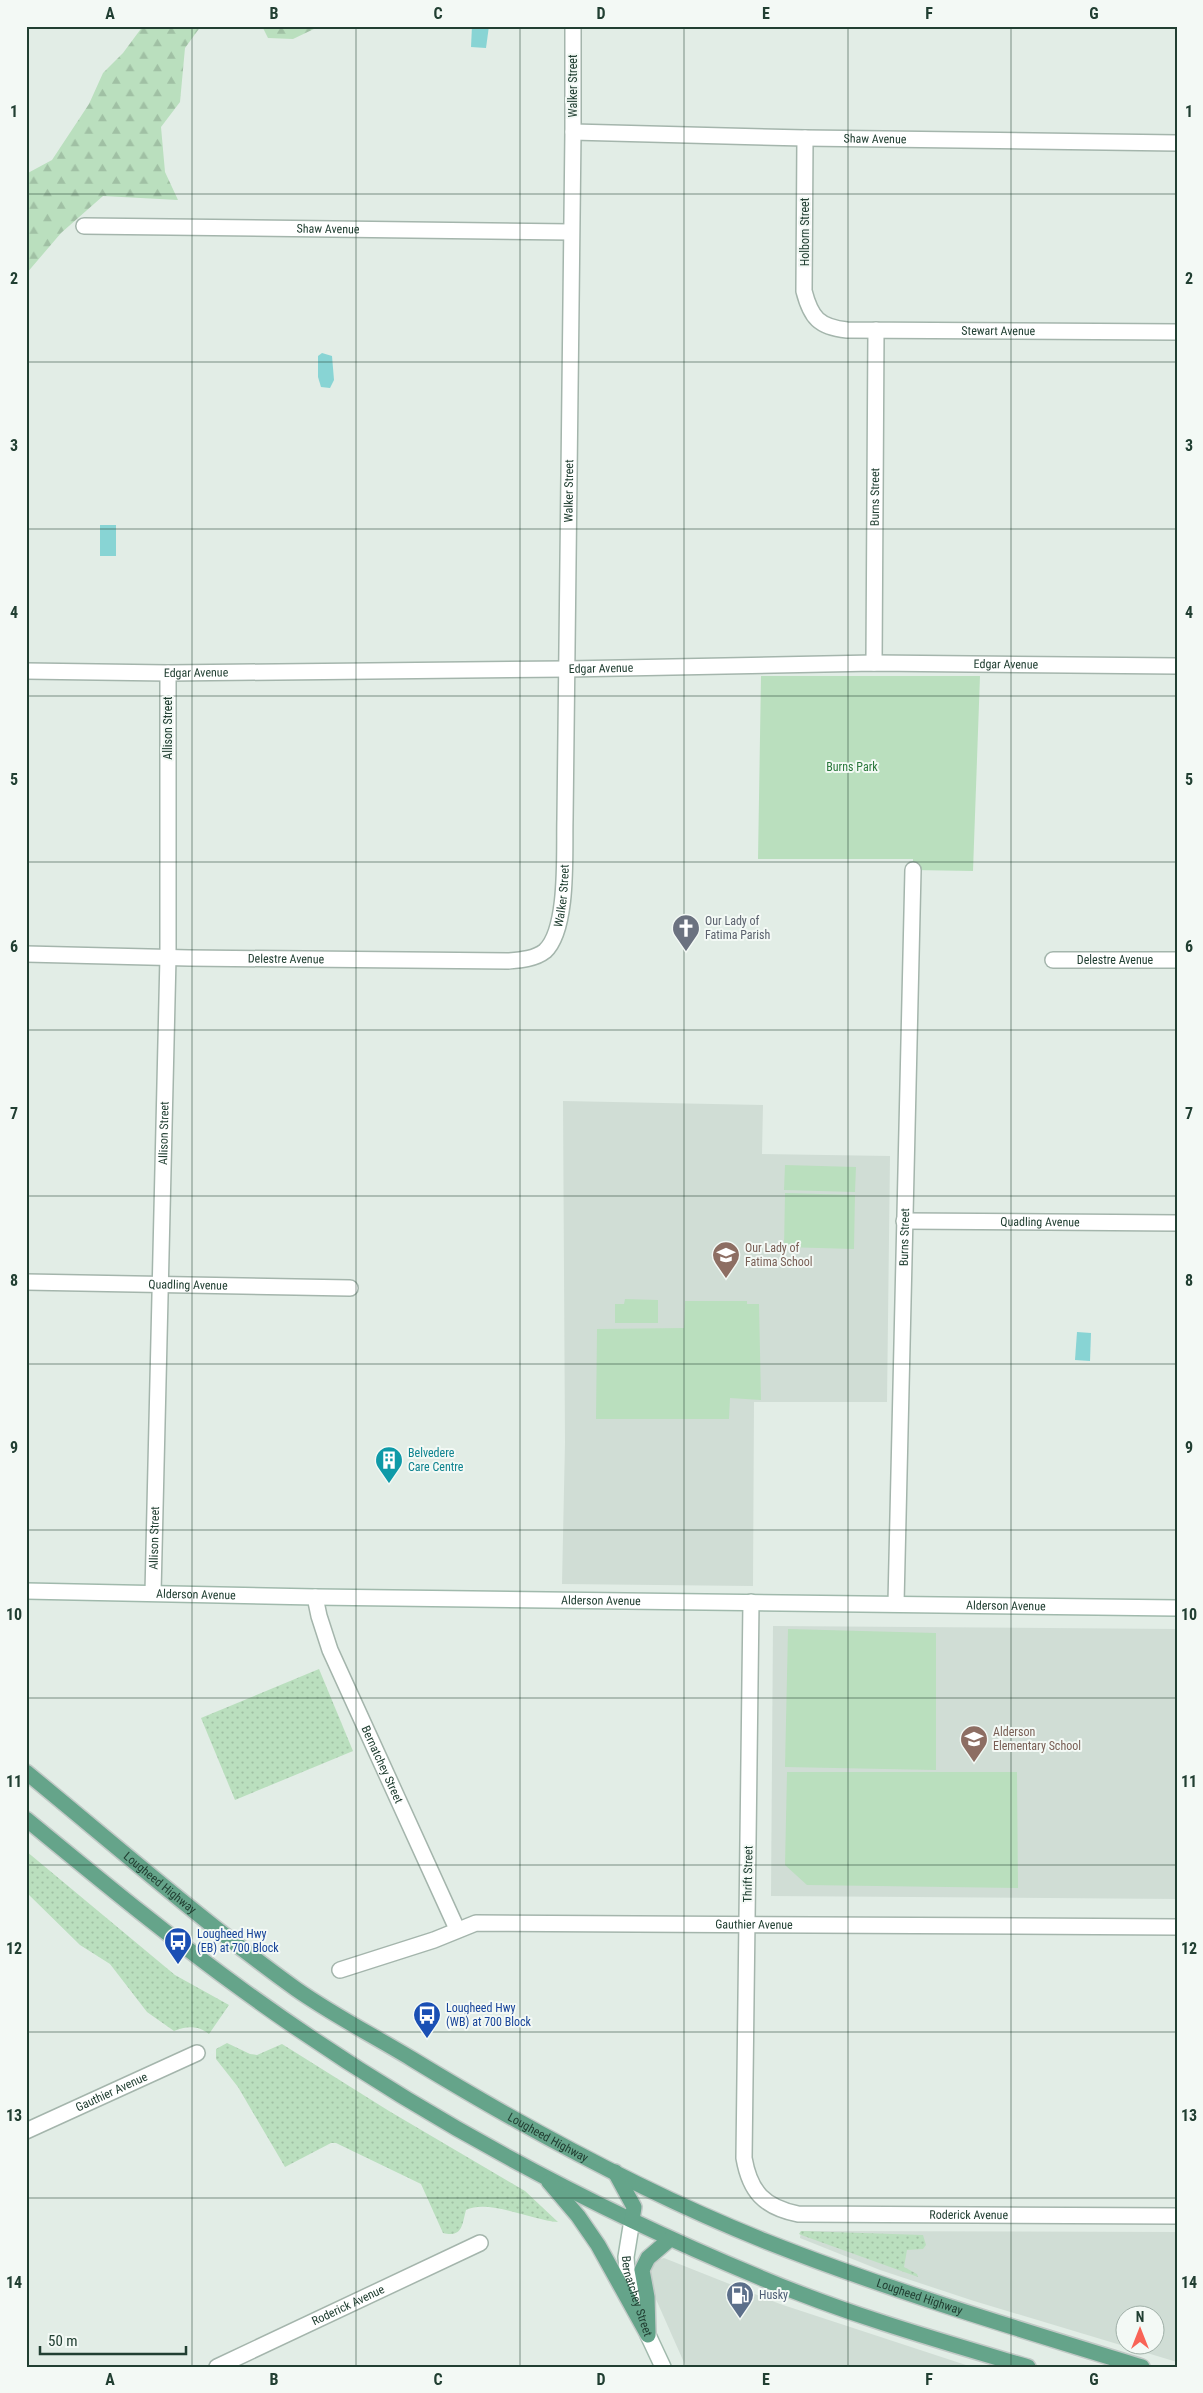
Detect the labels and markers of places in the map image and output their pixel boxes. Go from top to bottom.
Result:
church icon: Our Lady of Fatima Parish [671,913,701,952]
place label: Our Lady of Fatima Parish [705,914,770,942]
school or university icon: Our Lady of Fatima School [711,1240,741,1279]
place label: Our Lady of Fatima School [745,1241,813,1269]
building icon: Belvedere Care Centre [374,1445,404,1484]
place label: Belvedere Care Centre [408,1446,464,1474]
school or university icon: Alderson Elementary School [959,1724,989,1763]
place label: Alderson Elementary School [993,1725,1081,1753]
bus stop icon: Lougheed Hwy (EB) at 700 Block [163,1926,193,1965]
place label: Lougheed Hwy (EB) at 700 Block [197,1927,279,1955]
bus stop icon: Lougheed Hwy (WB) at 700 Block [412,2000,442,2039]
place label: Lougheed Hwy (WB) at 700 Block [446,2001,532,2029]
fuel station icon: Husky [725,2280,755,2319]
place label: Husky [759,2288,788,2302]

